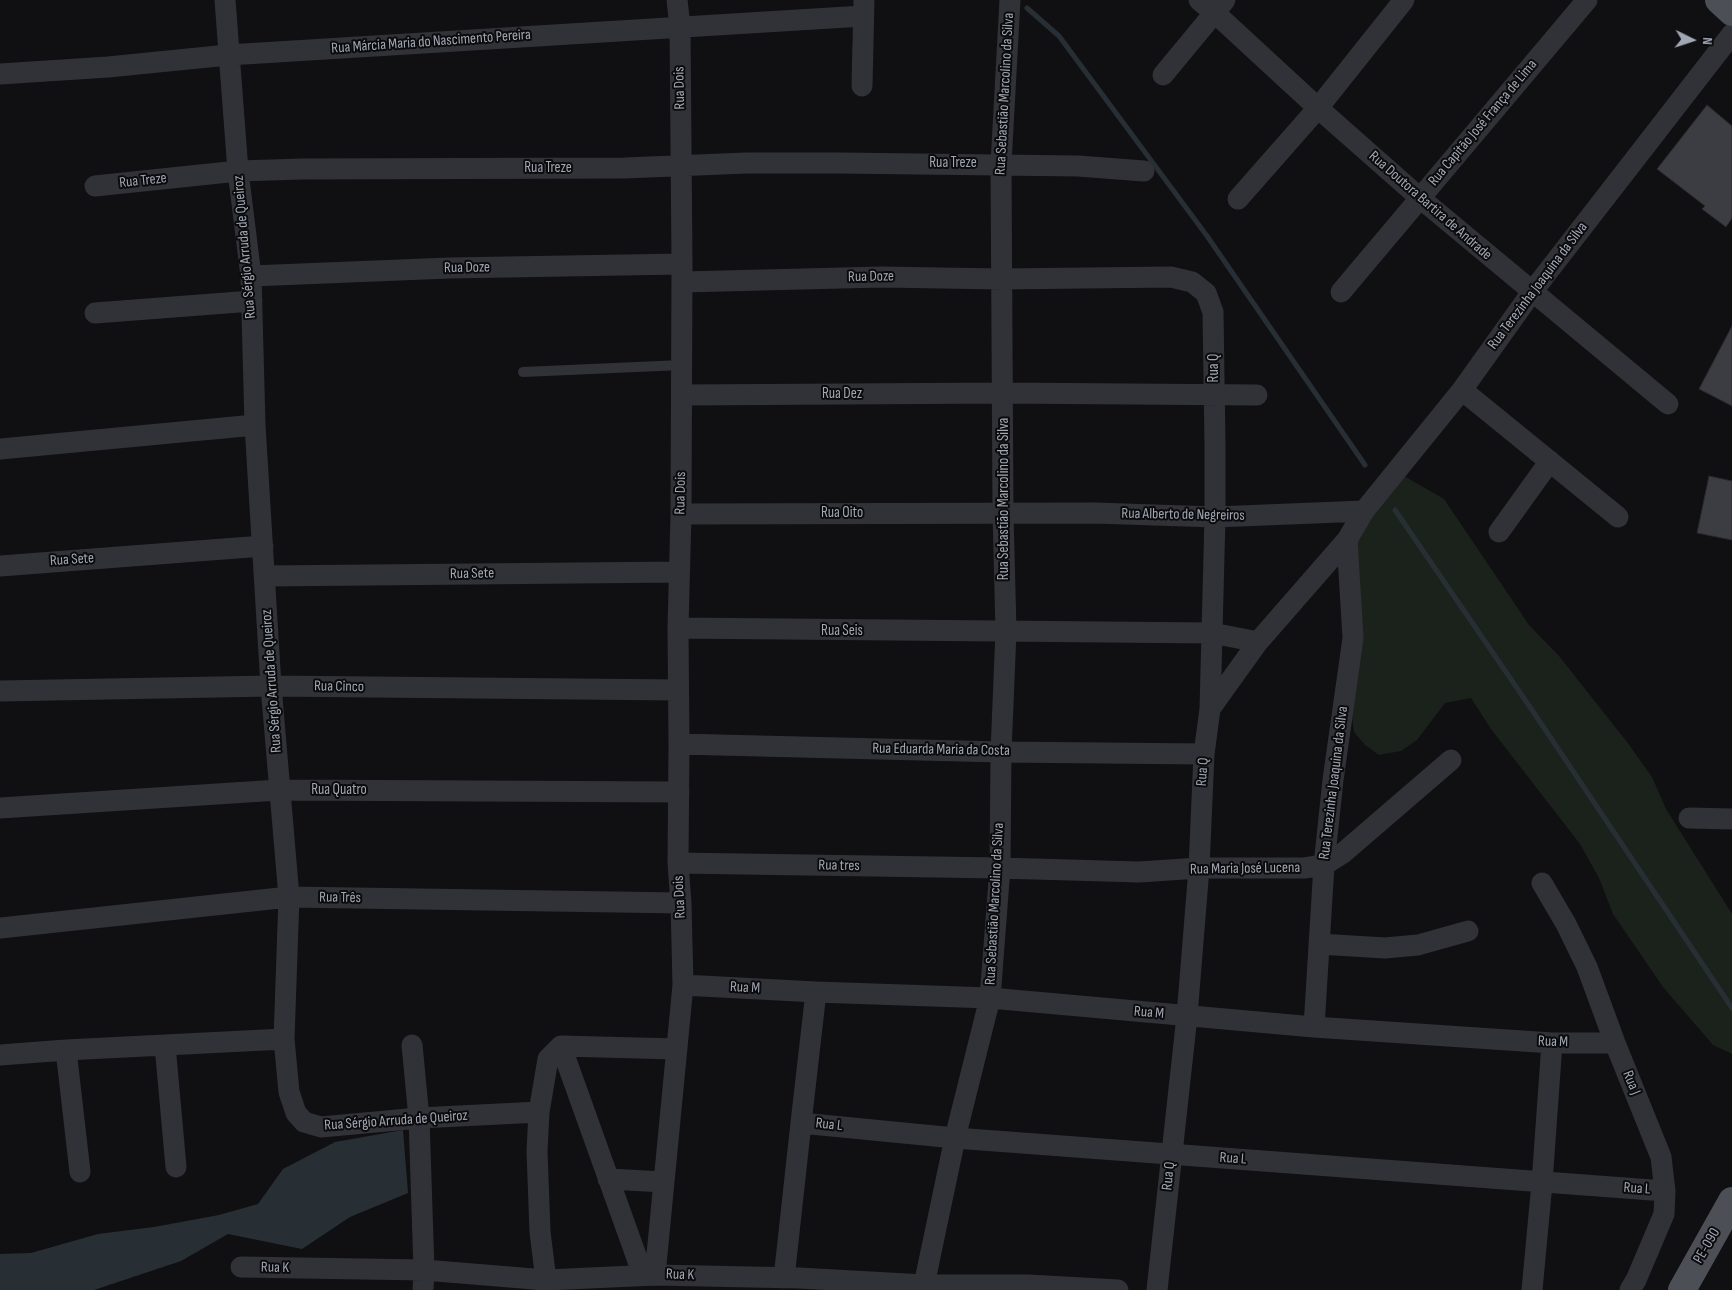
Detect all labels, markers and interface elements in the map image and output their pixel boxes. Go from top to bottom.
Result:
street label: Rua Sebastião Marcolino da Silva [992,12,1018,176]
north arrow [1667,15,1717,65]
street label: Rua Márcia Maria do Nascimento Pereira [331,26,531,58]
text: N [1699,37,1716,45]
street label: Rua Capitão José França de Lima [1425,56,1541,190]
street label: Rua Dois [671,66,689,110]
street label: Rua Doutora Bartira de Andrade [1365,148,1495,264]
street label: Rua Treze [929,154,977,172]
street label: Rua Treze [524,159,572,177]
street label: Rua Treze [118,170,168,192]
street label: Rua Sérgio Arruda de Queiroz [230,175,260,319]
street label: Rua Terezinha Joaquina da Silva [1484,219,1592,353]
street label: Rua Doze [444,259,490,277]
street label: Rua Doze [848,268,894,286]
street label: Rua Q [1205,354,1223,382]
street label: Rua Dez [822,385,862,403]
street label: Rua Sebastião Marcolino da Silva [995,418,1013,580]
street label: Rua Dois [672,471,690,515]
street label: Rua Oito [821,504,863,522]
street label: Rua Alberto de Negreiros [1121,505,1245,525]
street label: Rua Sete [49,549,95,571]
street label: Rua Sete [450,565,494,583]
street label: Rua Sérgio Arruda de Queiroz [258,609,286,753]
street label: Rua Seis [821,622,863,640]
street label: Rua Cinco [314,678,364,696]
street label: Rua Terezinha Joaquina da Silva [1316,705,1352,861]
street label: Rua Eduarda Maria da Costa [872,740,1010,760]
street label: Rua Q [1193,757,1213,787]
street label: Rua Quatro [311,781,367,799]
street label: Rua Sebastião Marcolino da Silva [982,822,1008,986]
street label: Rua tres [818,857,860,875]
street label: Rua Maria José Lucena [1190,859,1300,879]
street label: Rua Dois [670,875,690,919]
street label: Rua Três [319,889,361,907]
street label: Rua M [729,978,761,998]
street label: Rua M [1133,1003,1165,1023]
street label: Rua M [1538,1032,1568,1052]
street label: Rua J [1618,1068,1644,1098]
street label: Rua Sérgio Arruda de Queiroz [324,1107,468,1135]
street label: Rua L [815,1115,843,1135]
street label: Rua L [1219,1149,1247,1169]
street label: Rua Q [1159,1161,1179,1191]
street label: Rua L [1623,1179,1651,1199]
street label: PE-090 [1690,1225,1724,1267]
street label: Rua K [261,1259,289,1277]
street label: Rua K [666,1266,694,1284]

